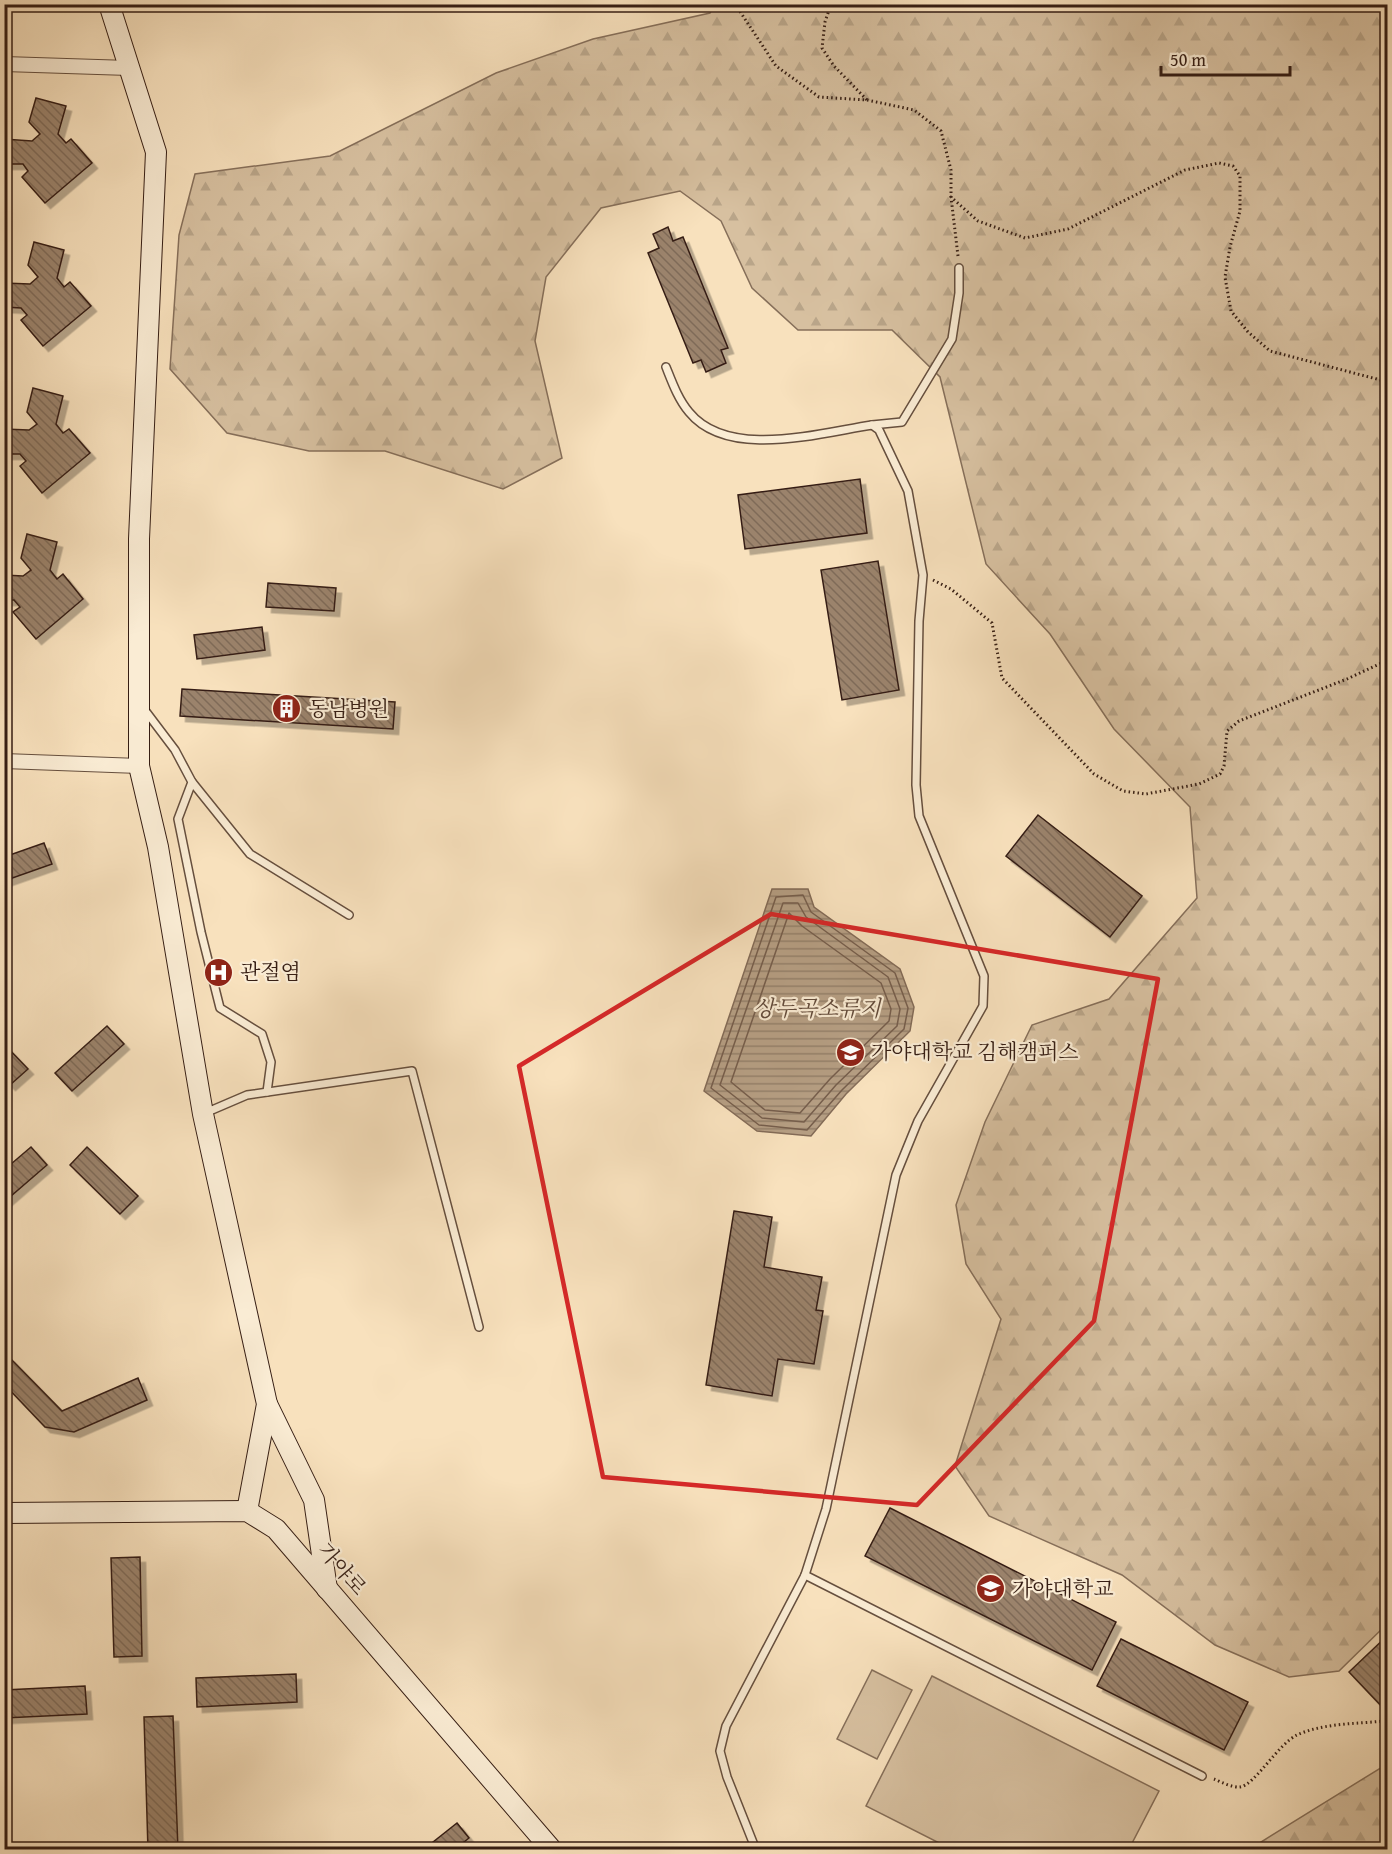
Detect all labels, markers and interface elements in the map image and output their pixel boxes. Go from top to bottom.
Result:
scale bar [1161,39,1290,77]
text: 50 m [1170,46,1206,73]
building icon: 동남병원 [271,693,303,725]
place label: 동남병원 [308,693,389,724]
hospital icon: 관절염 [203,956,235,988]
place label: 관절염 [240,956,301,987]
water label: 상두곡소류지 [753,992,883,1024]
school or university icon: 가야대학교 김해캠퍼스 [834,1036,866,1068]
place label: 가야대학교 김해캠퍼스 [871,1036,1078,1067]
street label: 가야로 [311,1536,374,1602]
school or university icon: 가야대학교 [975,1573,1007,1605]
place label: 가야대학교 [1012,1573,1113,1604]

